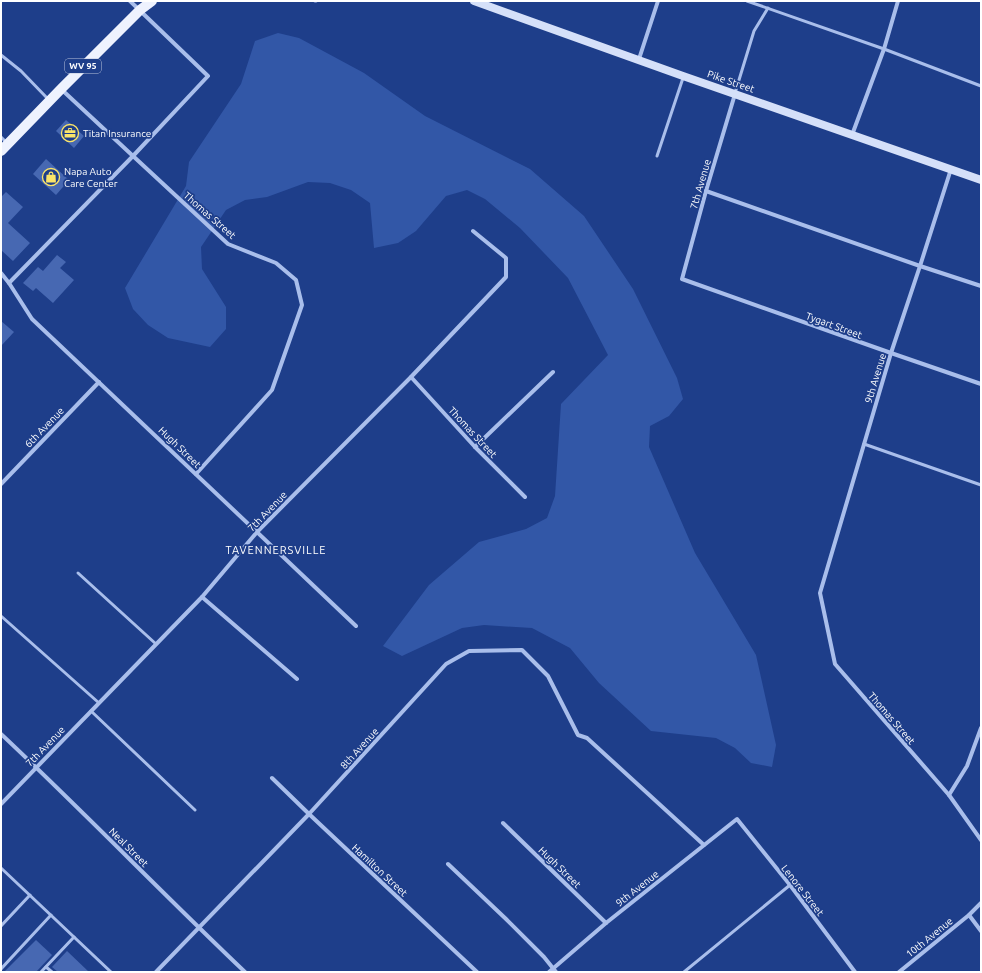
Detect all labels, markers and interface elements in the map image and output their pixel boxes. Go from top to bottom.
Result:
road number: WV 95 [65,59,101,73]
street label: Pike Street [706,68,756,95]
office icon: Titan Insurance [60,123,80,143]
place label: Titan Insurance [83,128,151,139]
street label: 7th Avenue [688,158,713,210]
place label: Napa Auto Care Center [64,166,118,189]
shop icon: Napa Auto Care Center [41,167,61,187]
street label: Thomas Street [181,190,238,241]
street label: Tygart Street [804,310,863,341]
street label: 9th Avenue [863,352,888,404]
street label: 6th Avenue [23,405,66,450]
street label: Thomas Street [446,405,499,460]
street label: Hugh Street [156,425,203,470]
street label: 7th Avenue [246,489,289,534]
district label: TAVENNERSVILLE [226,544,326,556]
street label: Thomas Street [866,690,917,747]
street label: 7th Avenue [24,724,67,769]
street label: 8th Avenue [338,726,381,771]
street label: Neal Street [107,826,150,869]
street label: Hamilton Street [350,842,410,899]
street label: Hugh Street [536,845,583,890]
street label: Lenore Street [779,863,826,918]
street label: 9th Avenue [614,868,661,909]
street label: 10th Avenue [904,915,955,960]

